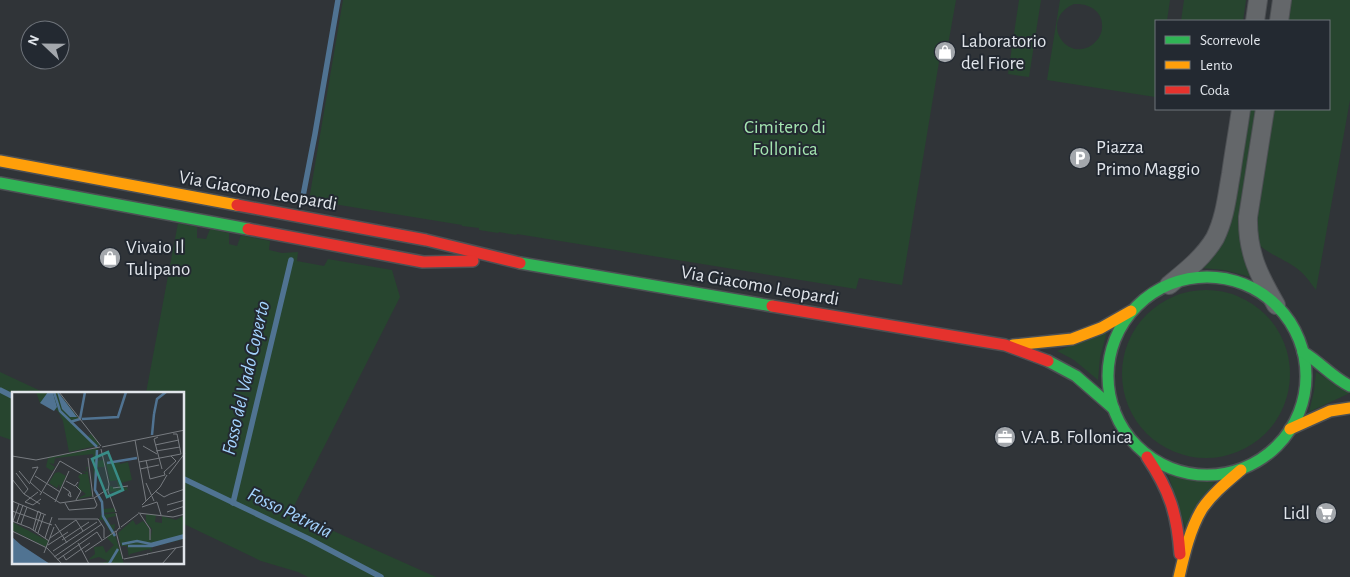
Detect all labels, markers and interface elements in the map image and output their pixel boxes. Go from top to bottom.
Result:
north arrow [20,20,70,70]
legend [1155,20,1330,110]
place label: Laboratorio del Fiore [961,32,1046,73]
text: N [26,33,42,48]
text: Scorrevole [1200,33,1261,48]
shop icon: Laboratorio del Fiore [933,40,957,64]
text: Lento [1200,58,1233,73]
text: Coda [1200,83,1230,98]
park label: Cimitero di Follonica [744,118,826,159]
place label: Piazza Primo Maggio [1096,138,1200,179]
parking icon: Piazza Primo Maggio [1068,146,1092,170]
street label: Via Giacomo Leopardi [177,168,339,214]
place label: Vivaio Il Tulipano [126,238,190,279]
shop icon: Vivaio Il Tulipano [98,246,122,270]
street label: Via Giacomo Leopardi [679,263,841,309]
water label: Fosso del Vado Coperto [219,299,273,457]
inset map [12,392,185,564]
office icon: V.A.B. Follonica [993,425,1017,449]
place label: V.A.B. Follonica [1021,428,1133,447]
water label: Fosso Petraia [245,484,335,542]
supermarket icon: Lidl [1314,501,1338,525]
place label: Lidl [1283,504,1310,523]

